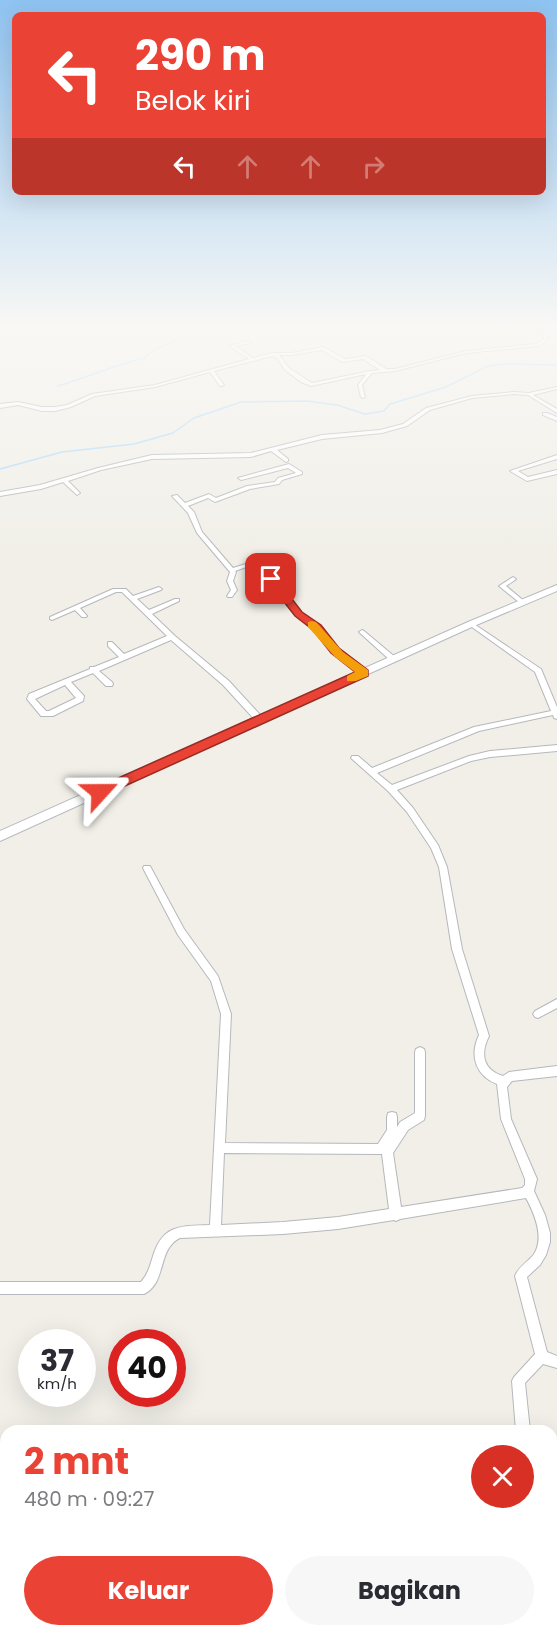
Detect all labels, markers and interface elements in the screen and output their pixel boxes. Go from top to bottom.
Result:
text: 290 m [135,26,266,85]
icon: left [36,36,114,114]
text: Belok kiri [135,82,251,119]
icon: left [168,150,201,183]
icon: ahead [231,150,264,183]
icon: ahead [294,150,327,183]
icon: right [357,150,390,183]
pin [245,553,296,604]
icon: arrive [254,562,287,595]
position arrow [68,760,132,824]
speed limit sign: 40 [108,1329,186,1407]
text: 37 [40,1339,74,1382]
text: km/h [37,1373,77,1394]
text: 2 mnt [24,1436,129,1487]
button: close [471,1445,534,1508]
text: 480 m · 09:27 [24,1485,154,1513]
button: Keluar [24,1556,273,1625]
button: Bagikan [285,1556,534,1625]

